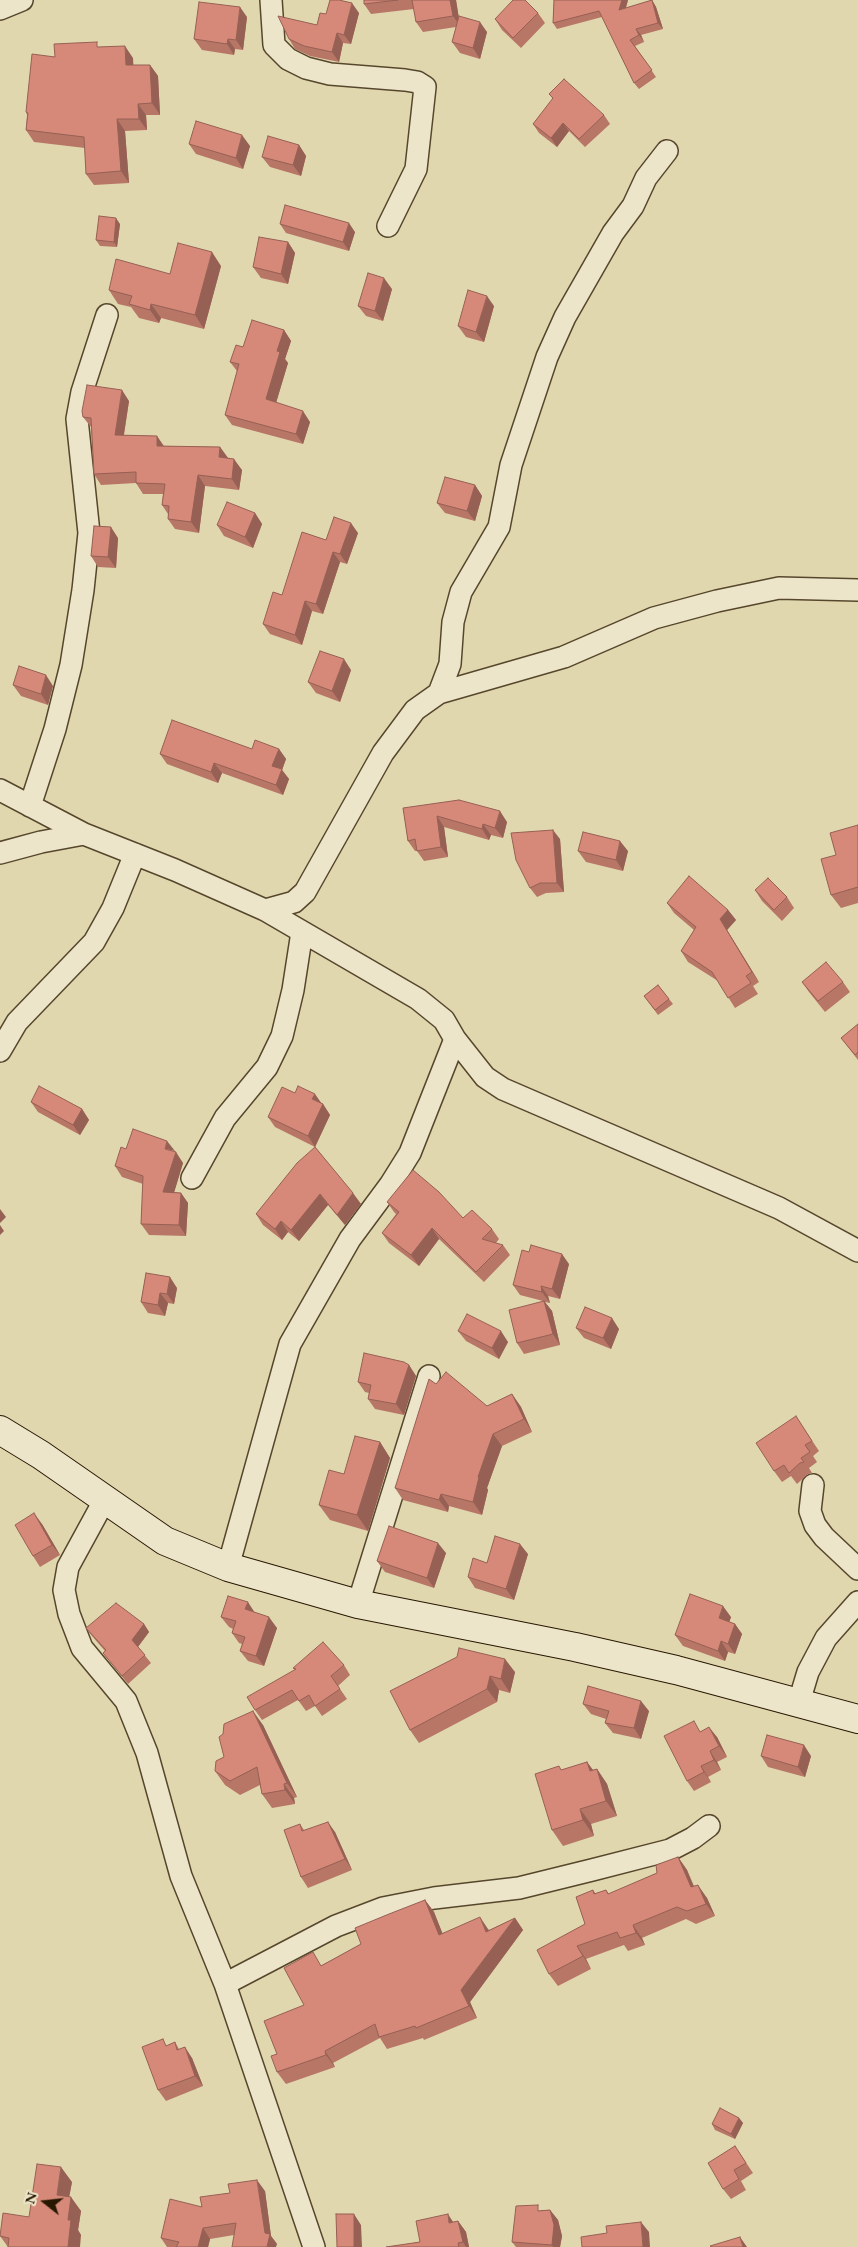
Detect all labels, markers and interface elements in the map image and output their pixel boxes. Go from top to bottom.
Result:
north arrow [20,2177,70,2227]
text: N [20,2190,41,2206]

